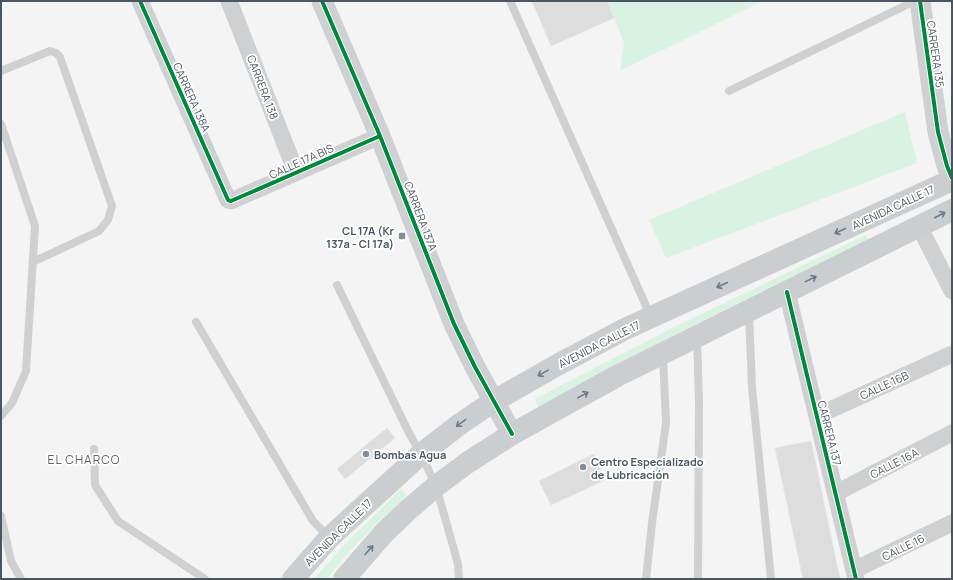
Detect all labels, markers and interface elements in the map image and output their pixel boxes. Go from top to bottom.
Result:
street label: CARRERA 135 [924,19,948,89]
street label: CARRERA 138 [244,53,282,121]
street label: CARRERA 138A [170,60,214,134]
street label: CALLE 17A BIS [266,140,336,182]
street label: CARRERA 137A [401,179,441,253]
street label: AVENIDA CALLE 17 [849,181,937,233]
one-way arrow [934,211,946,219]
place label: CL 17A (Kr 137a - Cl 17a) [326,223,395,251]
one-way arrow [835,228,847,235]
marker: CL 17A (Kr 137a - Cl 17a) [397,231,407,241]
one-way arrow [805,275,817,283]
one-way arrow [716,282,728,289]
street label: AVENIDA CALLE 17 [556,317,642,371]
street label: CALLE 16B [857,367,911,403]
one-way arrow [537,370,549,378]
one-way arrow [576,390,588,398]
street label: CARRERA 137 [815,399,845,467]
one-way arrow [456,419,467,427]
street label: CALLE 16A [867,444,921,482]
place label: Bombas Agua [374,447,446,462]
marker: Bombas Agua [361,449,371,459]
district label: EL CHARCO [48,451,120,468]
place label: Centro Especializado de Lubricación [591,454,704,482]
marker: Centro Especializado de Lubricación [578,462,588,472]
street label: AVENIDA CALLE 17 [301,495,375,569]
street label: CALLE 16 [879,530,927,564]
one-way arrow [365,544,374,555]

